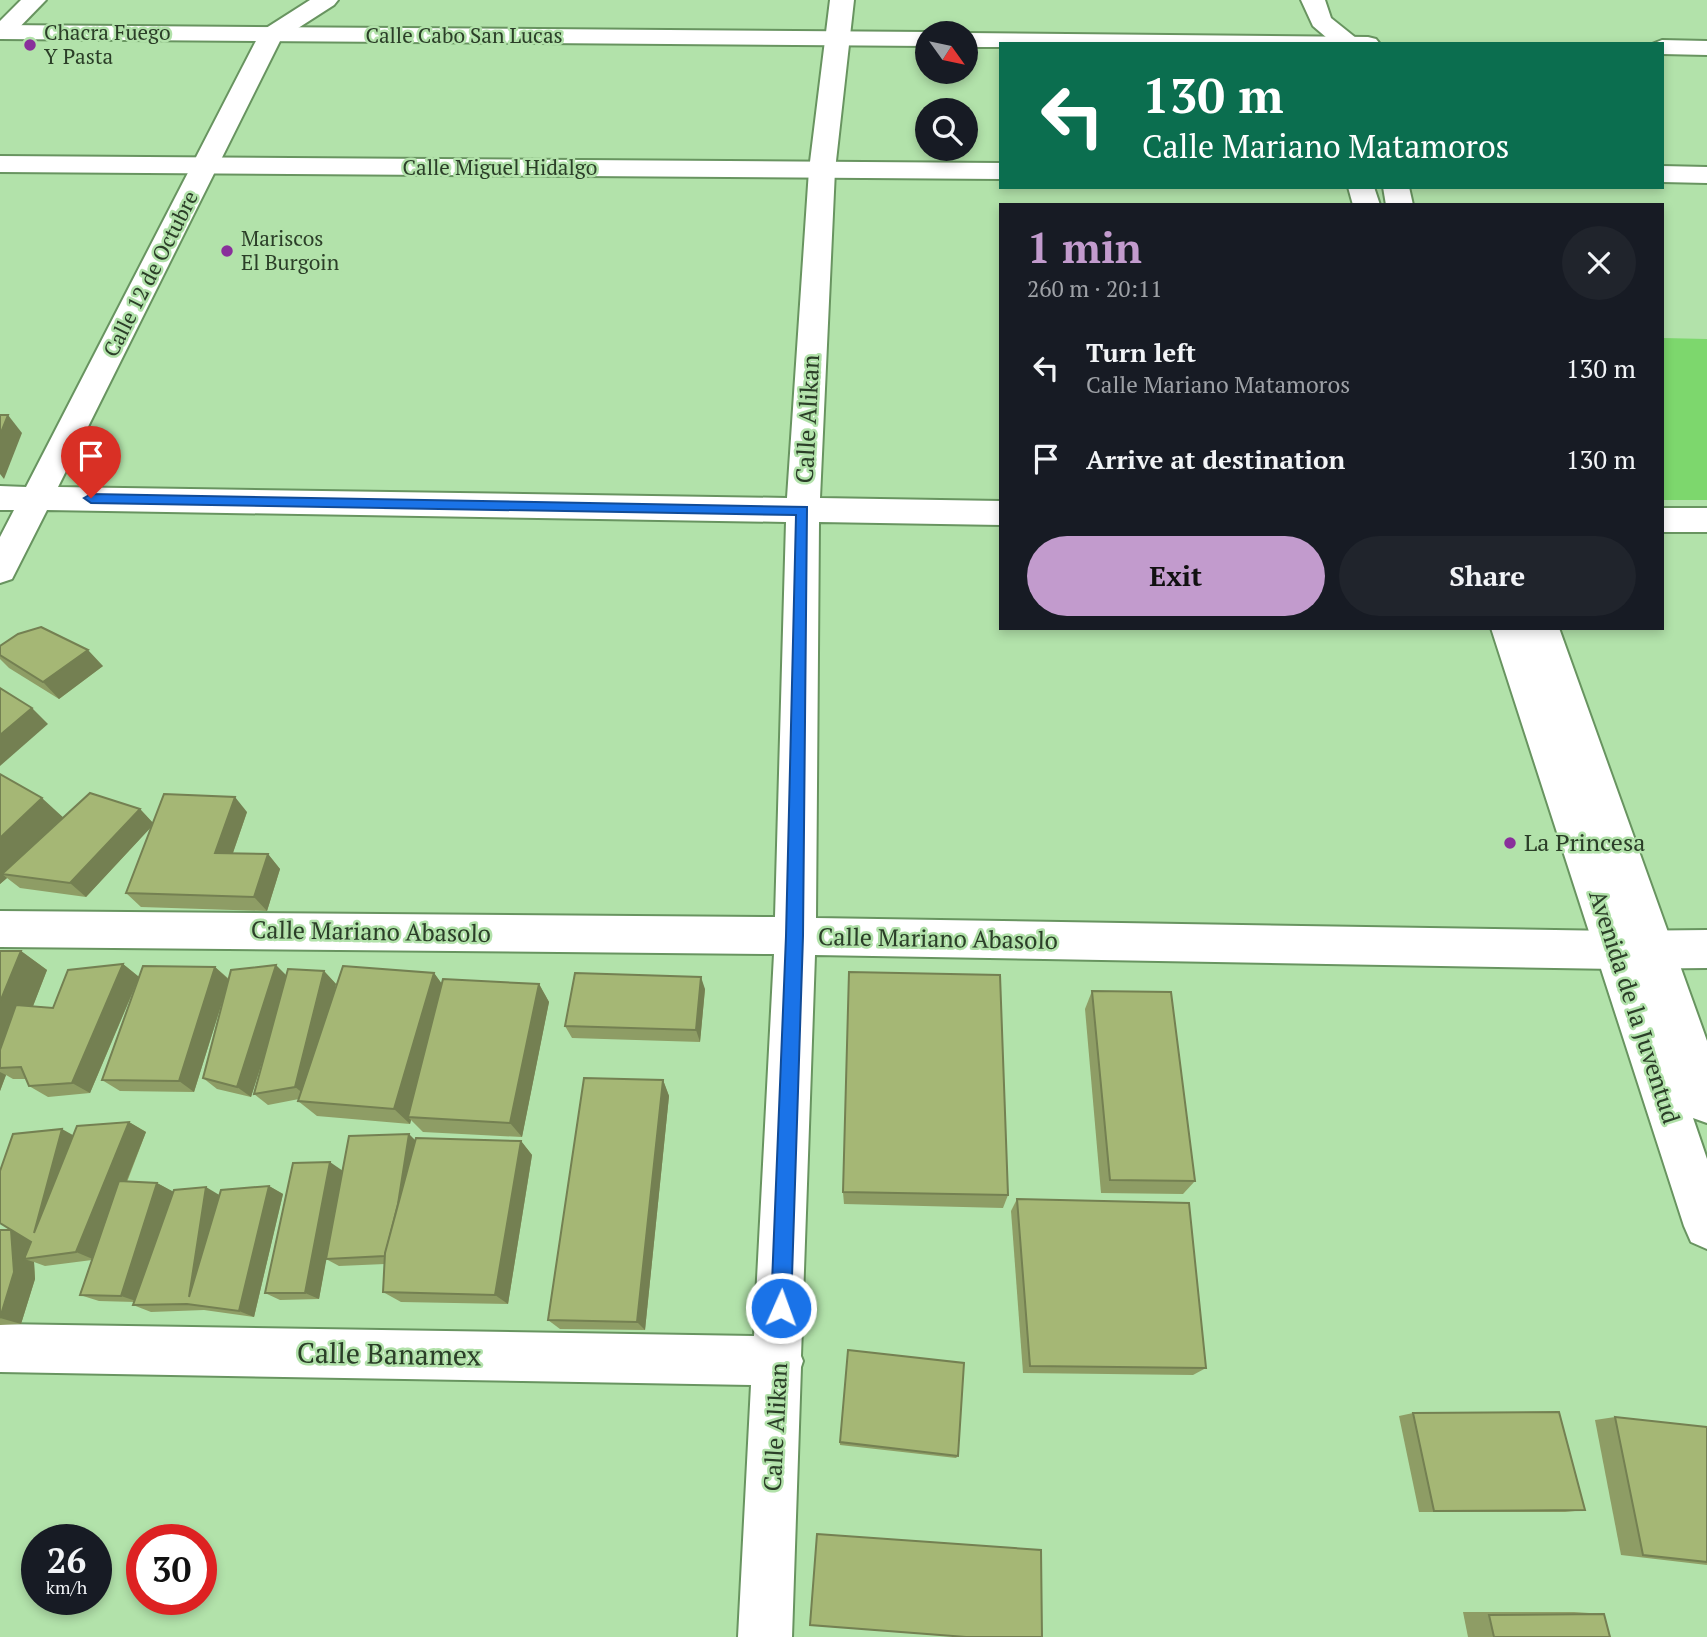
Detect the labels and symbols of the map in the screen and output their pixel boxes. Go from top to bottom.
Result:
place label: Chacra Fuego Y Pasta [44,18,171,70]
street label: Calle Cabo San Lucas [365,21,563,49]
north arrow [915,21,978,84]
marker: Chacra Fuego Y Pasta [22,37,38,53]
street label: Calle Miguel Hidalgo [403,153,597,181]
street label: Calle 12 de Octubre [96,186,204,361]
place label: Mariscos El Burgoin [241,224,340,276]
marker: Mariscos El Burgoin [219,243,235,259]
street label: Calle Alikan [788,354,826,484]
pin [61,426,121,498]
place label: La Princesa [1524,826,1645,858]
marker: La Princesa [1502,835,1518,851]
street label: Avenida de la Juventud [1582,886,1688,1128]
street label: Calle Mariano Abasolo [251,913,491,949]
street label: Calle Mariano Abasolo [818,920,1058,956]
position arrow [744,1271,818,1345]
street label: Calle Banamex [297,1333,482,1374]
street label: Calle Alikan [756,1362,794,1492]
speed limit sign: 30 [126,1524,217,1615]

